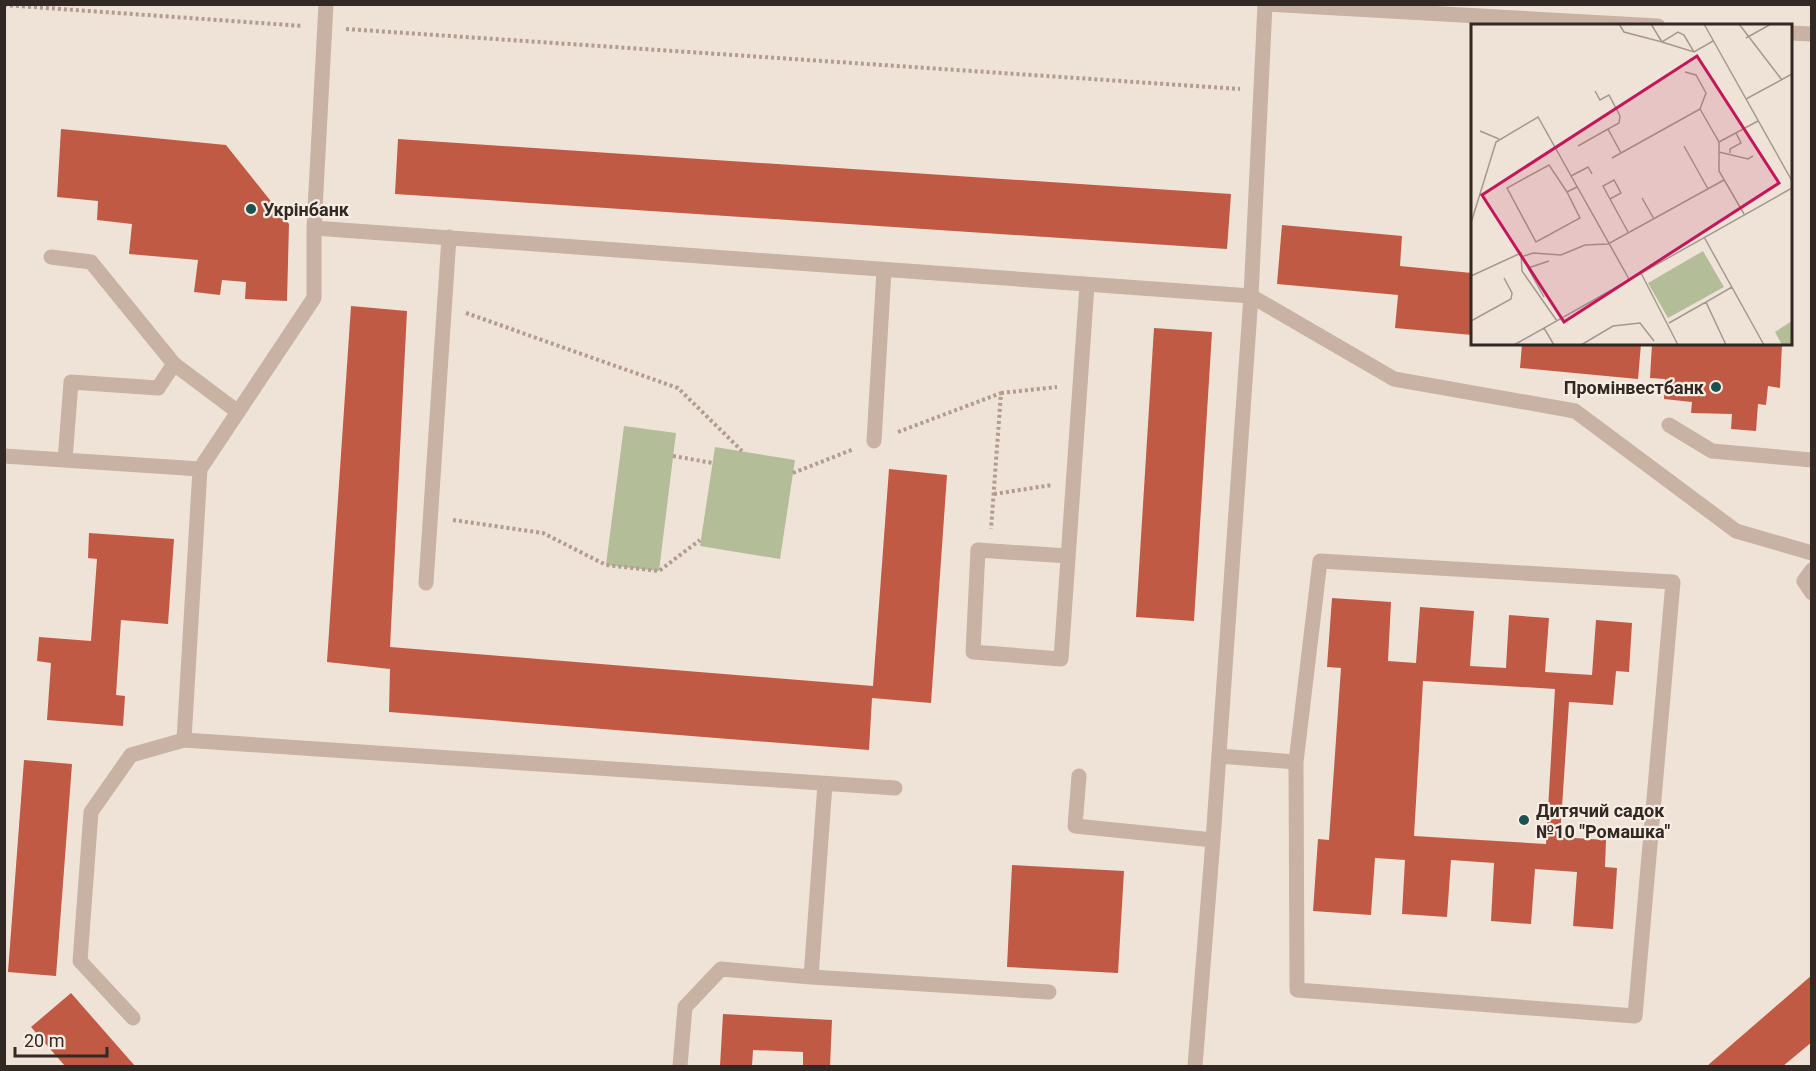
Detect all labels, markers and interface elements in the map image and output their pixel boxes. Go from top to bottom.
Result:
inset map [1471,24,1792,345]
place label: Укрінбанк [263,199,350,220]
marker: Укрінбанк [244,202,258,216]
place label: Промінвестбанк [1564,377,1705,398]
marker: Промінвестбанк [1709,380,1723,394]
place label: Дитячий садок №10 "Ромашка" [1536,800,1670,842]
marker: Дитячий садок №10 "Ромашка" [1517,813,1531,827]
scale bar [15,1020,106,1058]
text: 20 m [24,1030,64,1051]

